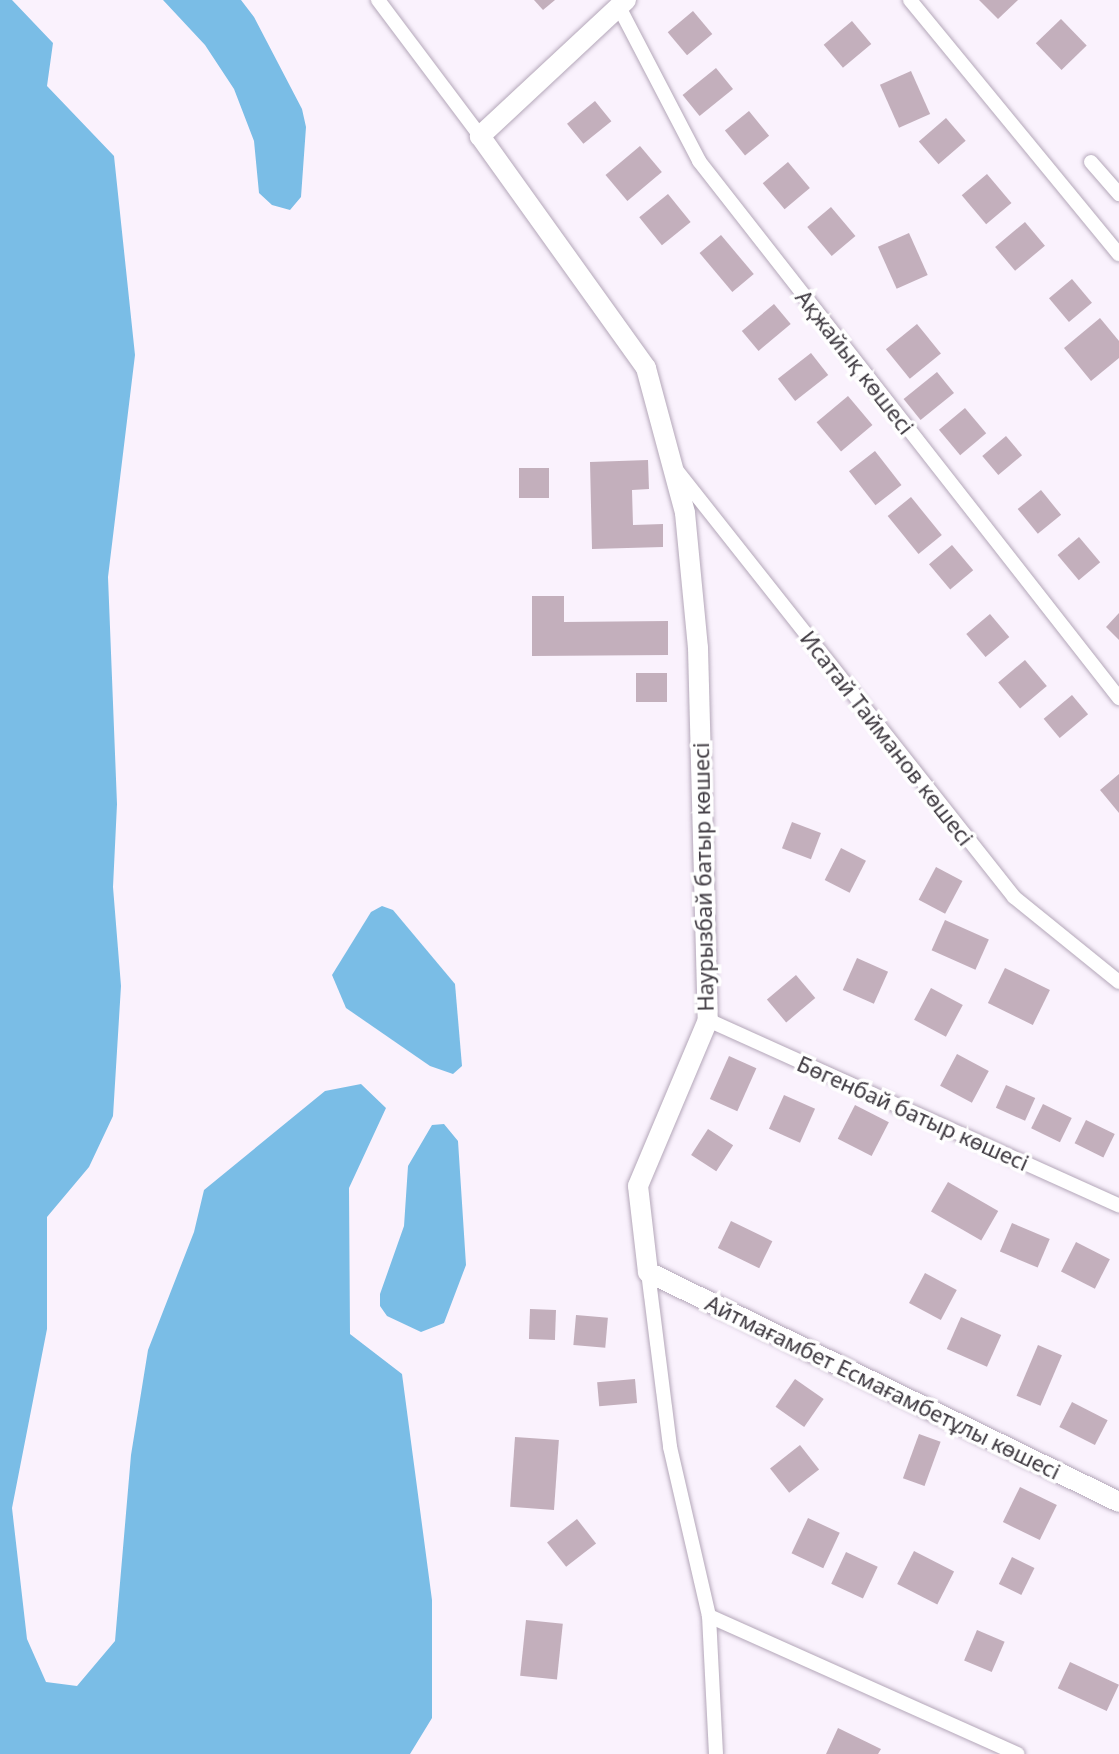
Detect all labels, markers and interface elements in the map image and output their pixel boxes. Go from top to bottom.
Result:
street label: Ақжайық көшесі [790,285,920,439]
street label: Исатай Тайманов көшесі [795,625,979,851]
street label: Наурызбай батыр көшесі [687,742,719,1012]
street label: Бөгенбай батыр көшесі [793,1050,1033,1176]
street label: Айтмағамбет Есмағамбетұлы көшесі [701,1289,1065,1485]

